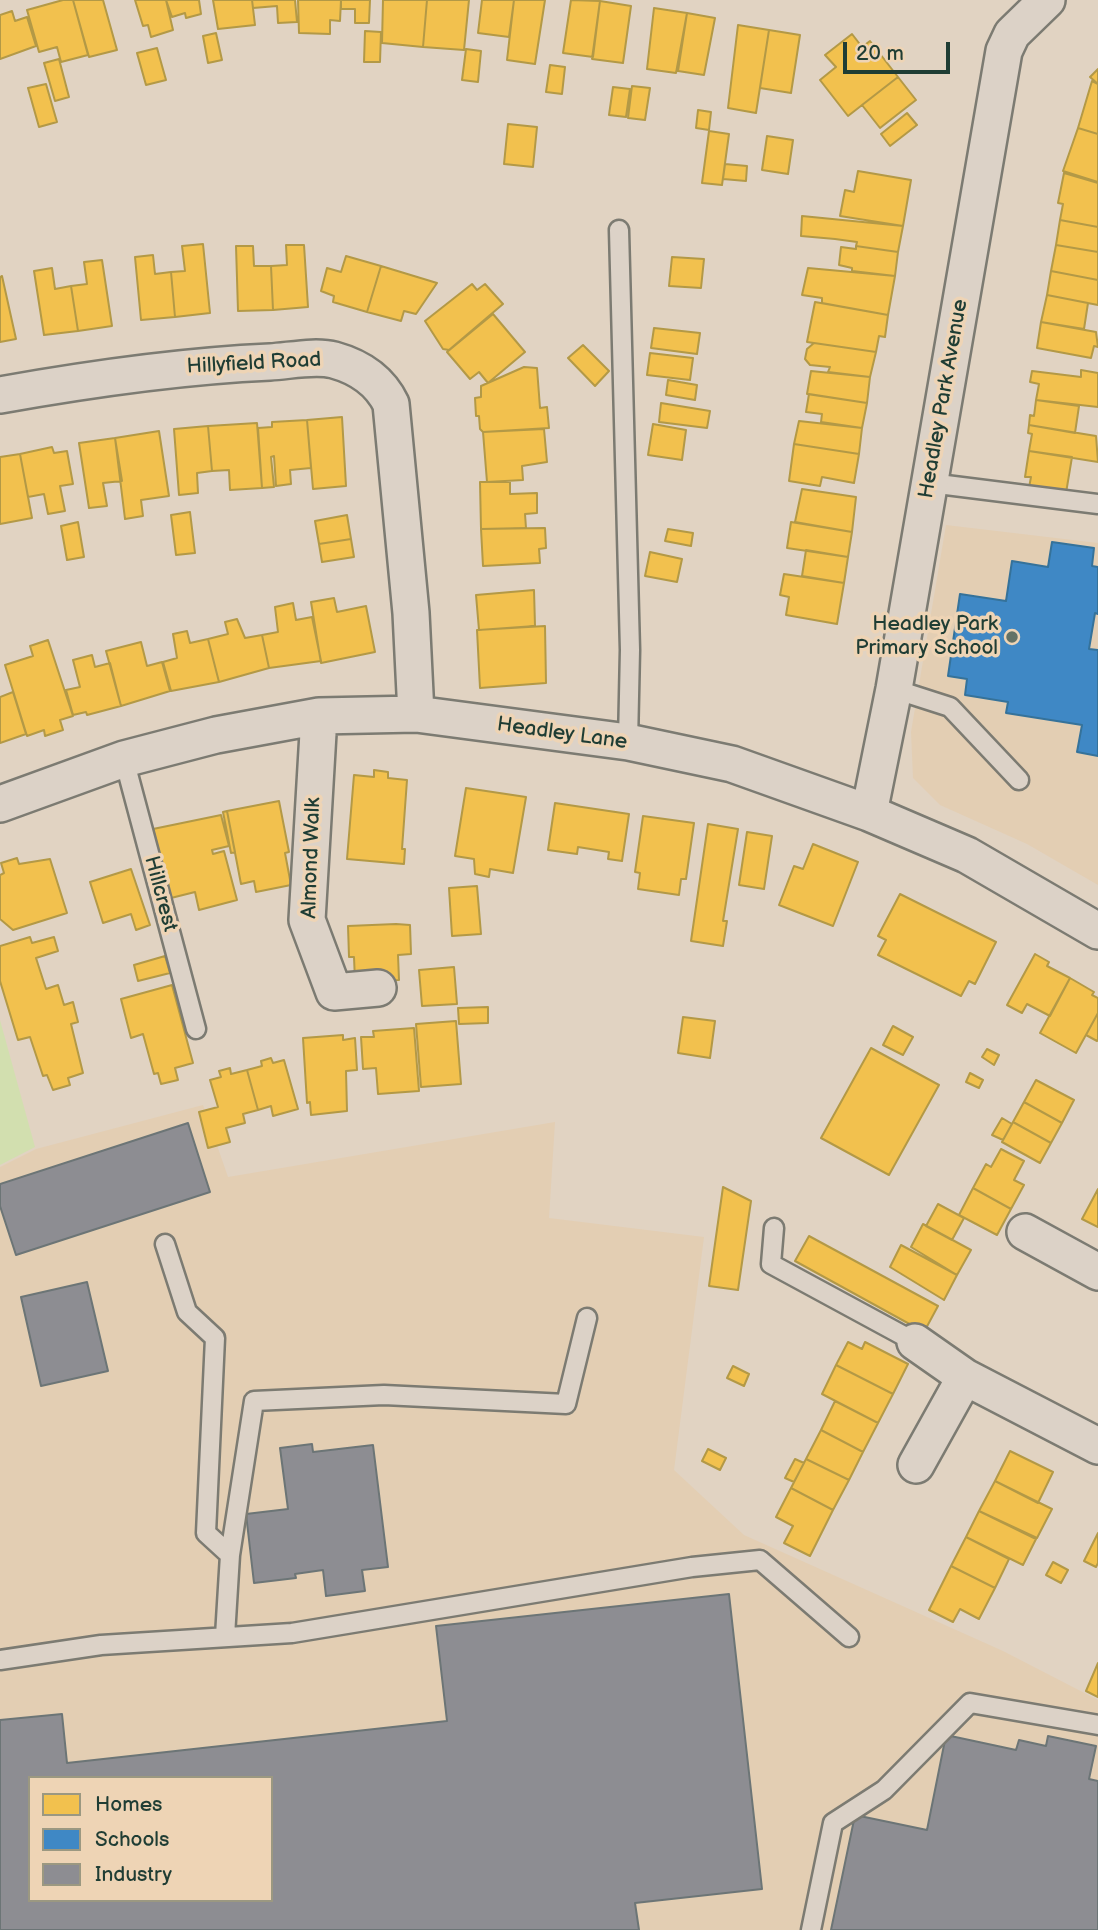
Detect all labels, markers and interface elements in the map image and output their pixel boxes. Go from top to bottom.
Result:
scale bar [846,28,953,72]
text: 20 m [856,41,904,66]
street label: Headley Park Avenue [914,297,974,501]
street label: Hillyfield Road [186,348,322,380]
place label: Headley Park Primary School [855,612,998,662]
marker: Headley Park Primary School [1004,629,1020,645]
street label: Headley Lane [495,712,629,756]
street label: Almond Walk [297,797,327,919]
street label: Hillcrest [138,853,182,935]
legend [28,1776,273,1902]
text: Homes [95,1792,163,1817]
text: Schools [95,1827,169,1852]
text: Industry [95,1862,172,1887]

